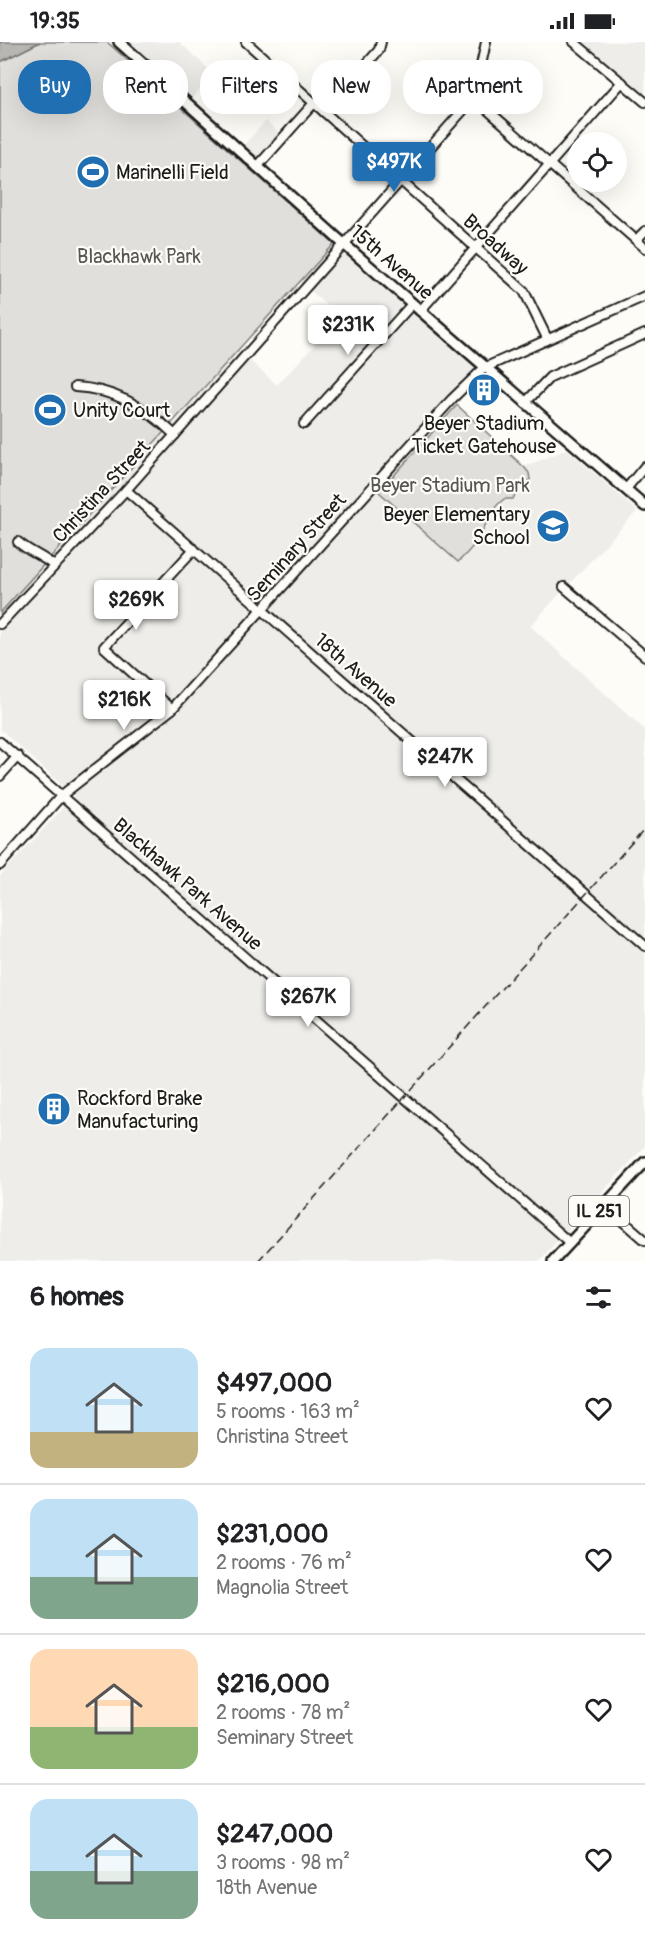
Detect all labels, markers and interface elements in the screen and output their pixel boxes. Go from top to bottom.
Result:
text: 19:35 [30,7,80,35]
chip: Buy [18,60,91,114]
chip: Rent [103,60,188,114]
chip: Filters [200,60,299,114]
chip: New [311,60,391,114]
chip: Apartment [403,60,543,114]
map controls [567,132,627,192]
button: locate [567,132,627,192]
pin: $497K [352,142,436,193]
text: $497K [366,149,422,174]
sports icon: Marinelli Field [75,154,111,190]
place label: Marinelli Field [116,160,229,185]
street label: Broadway [458,209,534,280]
street label: 15th Avenue [345,220,438,305]
park label: Blackhawk Park [77,244,202,269]
pin: $231K [306,305,390,356]
text: $231K [322,312,374,337]
building icon: Beyer Stadium Ticket Gatehouse [466,372,502,408]
sports icon: Unity Court [32,392,68,428]
place label: Unity Court [73,398,171,423]
place label: Beyer Stadium Ticket Gatehouse [412,411,556,459]
street label: Christina Street [47,434,156,548]
park label: Beyer Stadium Park [370,473,531,498]
street label: Seminary Street [241,487,352,607]
place label: Beyer Elementary School [383,502,530,550]
school or university icon: Beyer Elementary School [535,508,571,544]
pin: $269K [94,580,178,631]
text: $269K [108,587,164,612]
street label: 18th Avenue [309,628,402,713]
pin: $216K [82,680,166,731]
text: $216K [97,687,151,712]
pin: $247K [403,737,487,788]
text: $247K [417,744,473,769]
street label: Blackhawk Park Avenue [108,813,268,956]
pin: $267K [266,977,350,1028]
text: $267K [280,984,336,1009]
place label: Rockford Brake Manufacturing [77,1086,202,1134]
building icon: Rockford Brake Manufacturing [36,1091,72,1127]
road number: IL 251 [569,1196,629,1226]
text: 6 homes [30,1281,124,1313]
icon: filters [582,1281,615,1314]
text: $497,000 [216,1367,332,1399]
icon: home [78,1372,150,1444]
icon: heart [582,1392,615,1425]
text: 5 rooms · 163 m² [216,1399,360,1424]
text: Christina Street [216,1424,348,1449]
text: $231,000 [216,1518,328,1550]
icon: home [78,1523,150,1595]
icon: heart [582,1543,615,1576]
text: 2 rooms · 76 m² [216,1550,352,1575]
text: Magnolia Street [216,1575,348,1600]
text: $216,000 [216,1668,330,1700]
icon: home [78,1673,150,1745]
icon: heart [582,1693,615,1726]
text: 2 rooms · 78 m² [216,1700,350,1725]
text: Seminary Street [216,1725,353,1750]
text: $247,000 [216,1818,333,1850]
icon: home [78,1823,150,1895]
icon: heart [582,1843,615,1876]
text: 3 rooms · 98 m² [216,1850,350,1875]
text: 18th Avenue [216,1875,317,1900]

